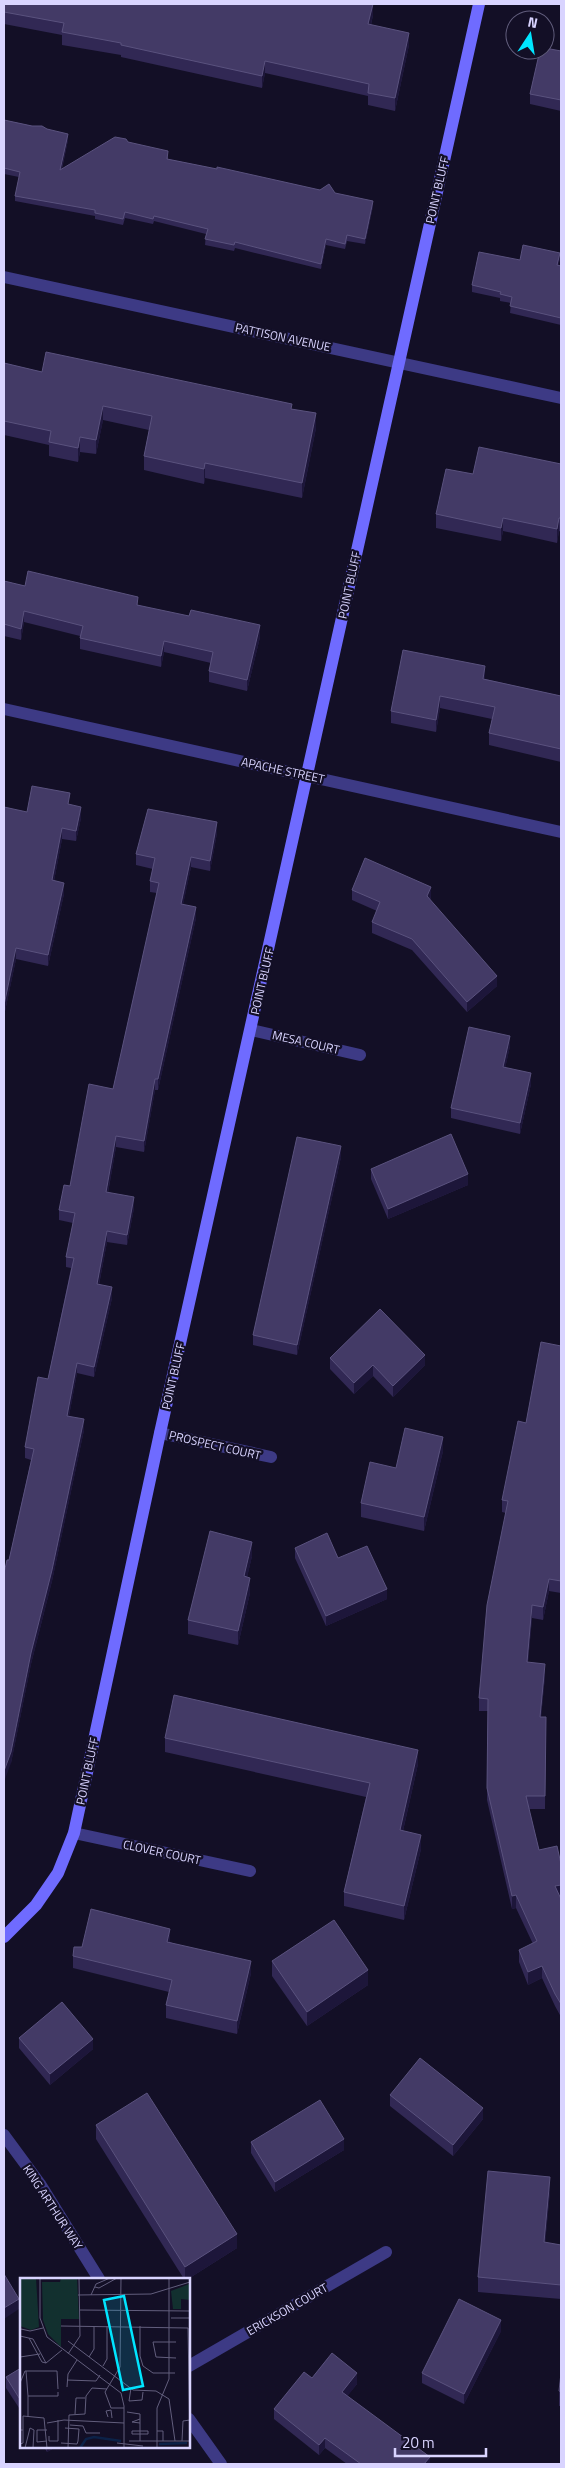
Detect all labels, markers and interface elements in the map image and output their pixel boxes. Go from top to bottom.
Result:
north arrow [505,10,555,60]
text: N [526,11,540,33]
street label: POINT BLUFF [420,155,454,225]
street label: PATTISON AVENUE [234,318,333,356]
street label: POINT BLUFF [333,550,365,620]
street label: APACHE STREET [240,752,327,788]
street label: POINT BLUFF [245,946,279,1016]
street label: MESA COURT [270,1025,342,1059]
street label: POINT BLUFF [156,1341,190,1411]
street label: PROSPECT COURT [167,1425,263,1465]
street label: POINT BLUFF [71,1736,103,1806]
street label: CLOVER COURT [121,1834,203,1870]
street label: KING ARTHUR WAY [18,2161,88,2254]
inset map [20,2278,190,2448]
street label: ERICKSON COURT [243,2278,332,2340]
scale bar [395,2426,486,2458]
text: 20 m [402,2431,435,2454]

